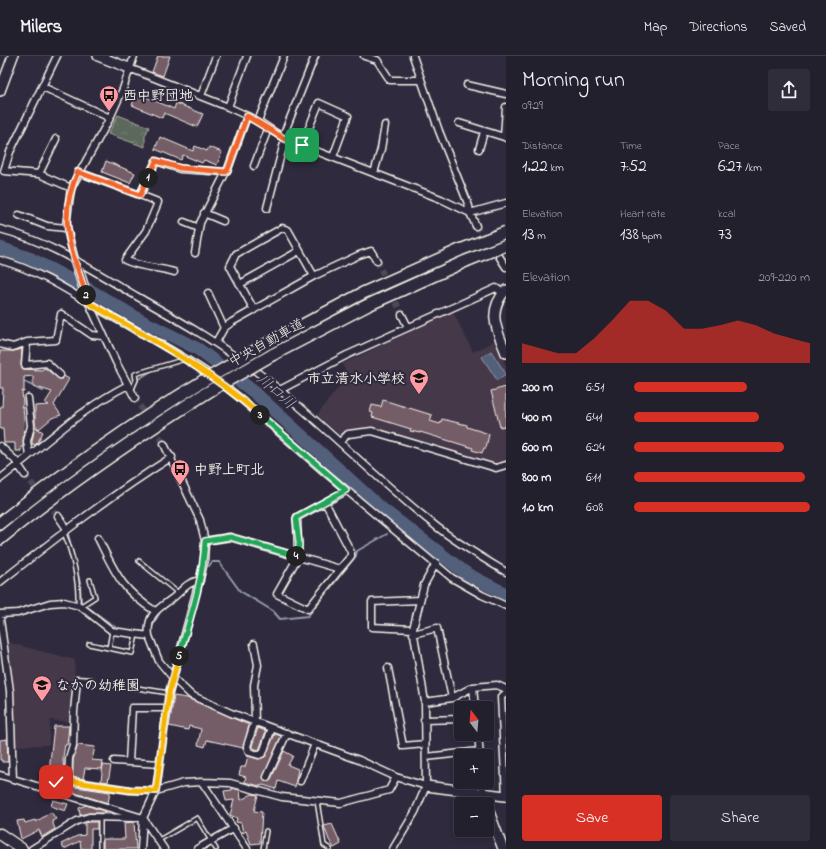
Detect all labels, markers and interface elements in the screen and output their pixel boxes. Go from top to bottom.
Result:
text: Milers [20,14,62,41]
text: Map [644,17,667,38]
text: Directions [689,17,747,38]
text: Saved [769,17,806,38]
text: Morning run [522,65,625,97]
button: share [768,69,810,111]
bus stop icon: 西中野団地 [98,84,120,112]
place label: 西中野団地 [123,86,193,107]
text: 09:29 [522,96,543,115]
pin [285,128,319,162]
icon: arrive [291,134,313,156]
text: Distance [522,138,563,154]
text: Time [620,138,642,154]
text: Pace [718,138,739,154]
text: 1.22 [522,154,548,179]
text: 7:52 [620,154,647,179]
text: 6:27 [718,154,742,179]
text: km [548,160,564,176]
text: /km [742,160,762,176]
pin: 1 [138,168,158,188]
text: 1 [146,170,150,186]
text: Elevation [522,206,562,222]
text: Heart rate [620,206,665,222]
text: kcal [718,206,736,222]
text: 13 [522,222,534,247]
text: 138 [620,222,639,247]
text: 73 [718,222,732,247]
text: m [534,228,546,244]
text: bpm [639,228,662,244]
text: Elevation [522,268,570,287]
text: 209–220 m [758,268,810,287]
pin: 2 [76,285,96,305]
text: 2 [83,287,89,303]
street label: 中央自動車道 [225,314,309,373]
school or university icon: 市立清水小学校 [408,367,430,395]
water label: 川口川 [251,369,300,415]
place label: 市立清水小学校 [307,369,405,390]
text: 200 m [522,378,553,397]
text: 6:51 [586,378,604,397]
pin: 3 [250,405,270,425]
text: 3 [258,407,262,423]
text: 400 m [522,408,552,427]
text: 6:41 [586,408,602,427]
text: 600 m [522,438,552,457]
text: 6:24 [586,438,605,457]
bus stop icon: 中野上町北 [169,458,191,486]
place label: 中野上町北 [194,460,264,481]
text: 800 m [522,468,551,487]
text: 6:11 [586,468,601,487]
text: 1.0 km [522,498,553,517]
text: 6:08 [586,498,603,517]
pin: 4 [286,546,306,566]
text: 4 [294,548,298,564]
pin: 5 [169,646,189,666]
text: 5 [176,648,182,664]
school or university icon: なかの幼稚園 [31,674,53,702]
place label: なかの幼稚園 [56,676,140,697]
north arrow [454,701,494,741]
map controls [454,701,494,837]
button: + [454,749,494,789]
pin [39,765,73,799]
icon: check [45,771,67,793]
button: Save [522,795,662,841]
button: Share [670,795,810,841]
button: − [454,797,494,837]

